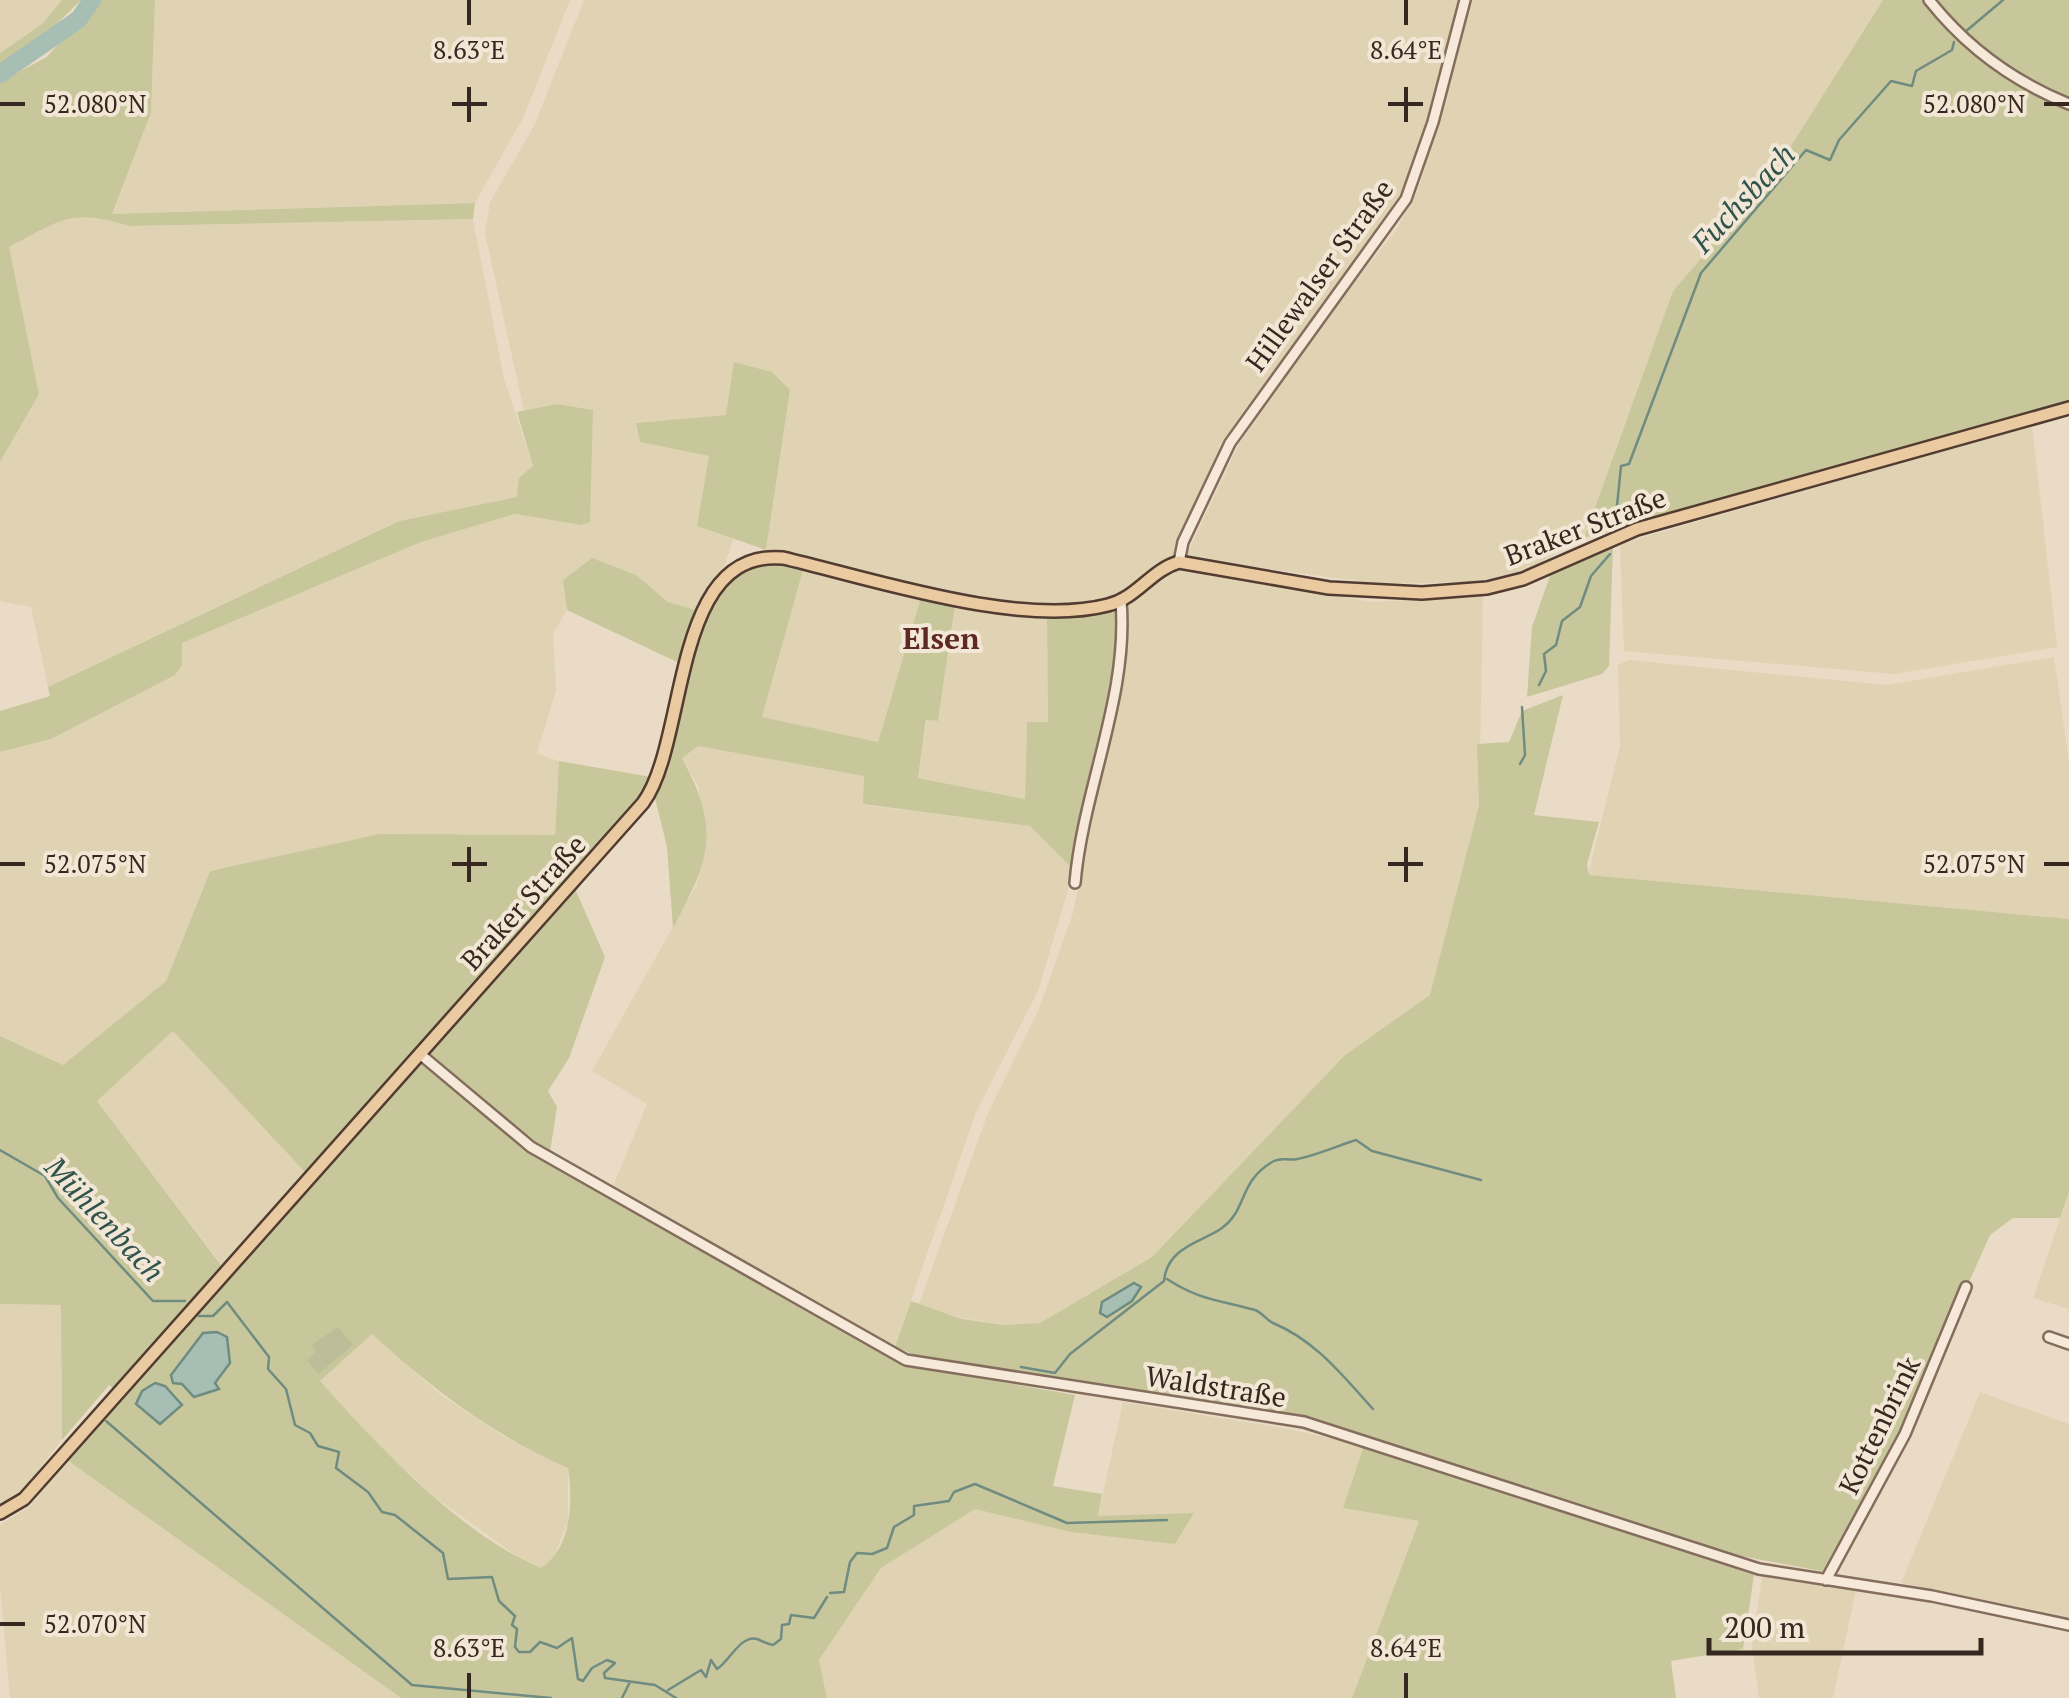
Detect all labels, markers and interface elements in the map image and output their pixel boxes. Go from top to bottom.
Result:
text: 8.63°E [433,33,505,66]
text: 8.64°E [1370,33,1442,66]
text: 52.080°N [44,87,146,120]
text: 52.080°N [1923,87,2025,120]
water label: Fuchsbach [1682,135,1804,262]
street label: Hillewalser Straße [1237,172,1401,378]
street label: Braker Straße [1499,478,1671,574]
district label: Elsen [902,618,980,658]
street label: Braker Straße [452,826,594,978]
text: 52.075°N [44,847,146,880]
text: 52.075°N [1923,847,2025,880]
water label: Mühlenbach [36,1147,173,1290]
street label: Kottenbrink [1830,1349,1929,1500]
street label: Waldstraße [1143,1357,1289,1415]
scale bar [1709,1593,1982,1655]
text: 52.070°N [44,1607,146,1640]
text: 200 m [1724,1607,1805,1647]
text: 8.63°E [433,1631,505,1664]
text: 8.64°E [1370,1631,1442,1664]

